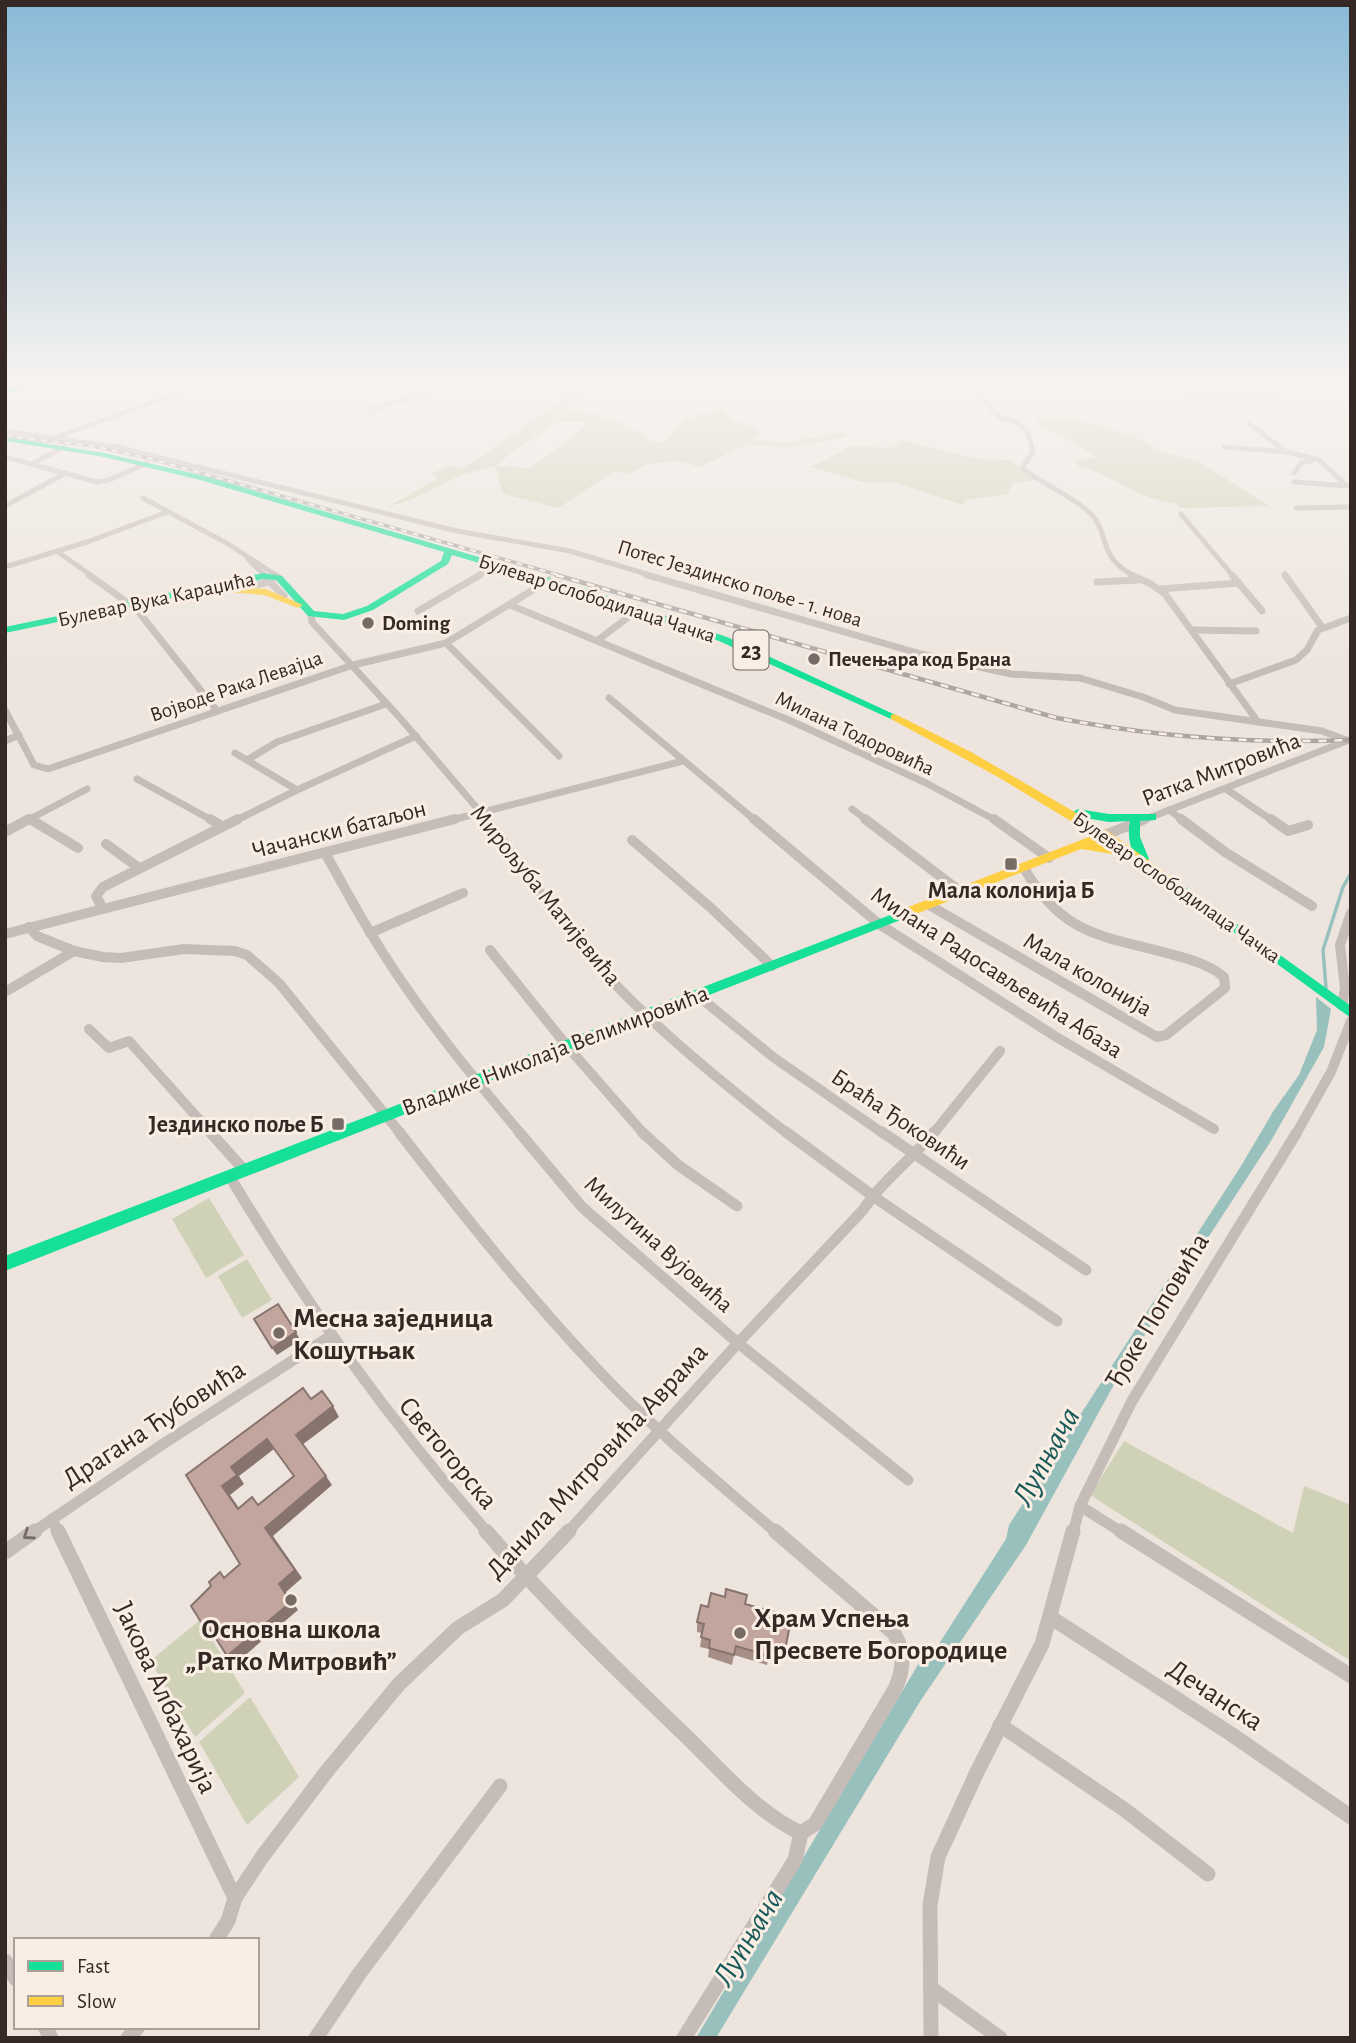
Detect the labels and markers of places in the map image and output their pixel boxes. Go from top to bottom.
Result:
place label: Doming [382,613,450,634]
marker: Doming [360,615,376,631]
place label: Печењара код Брана [828,649,1011,670]
marker: Печењара код Брана [806,651,822,667]
marker: Мала колонија Б [1003,856,1019,872]
place label: Мала колонија Б [927,879,1095,903]
place label: Јездинско поље Б [148,1113,324,1137]
marker: Јездинско поље Б [330,1116,346,1132]
place label: Месна заједница Кошутњак [293,1305,493,1365]
marker: Месна заједница Кошутњак [271,1325,287,1341]
marker: Основна школа „Ратко Митровић” [283,1592,299,1608]
place label: Храм Успења Пресвете Богородице [754,1605,1007,1665]
place label: Основна школа „Ратко Митровић” [185,1616,397,1676]
marker: Храм Успења Пресвете Богородице [732,1625,748,1641]

